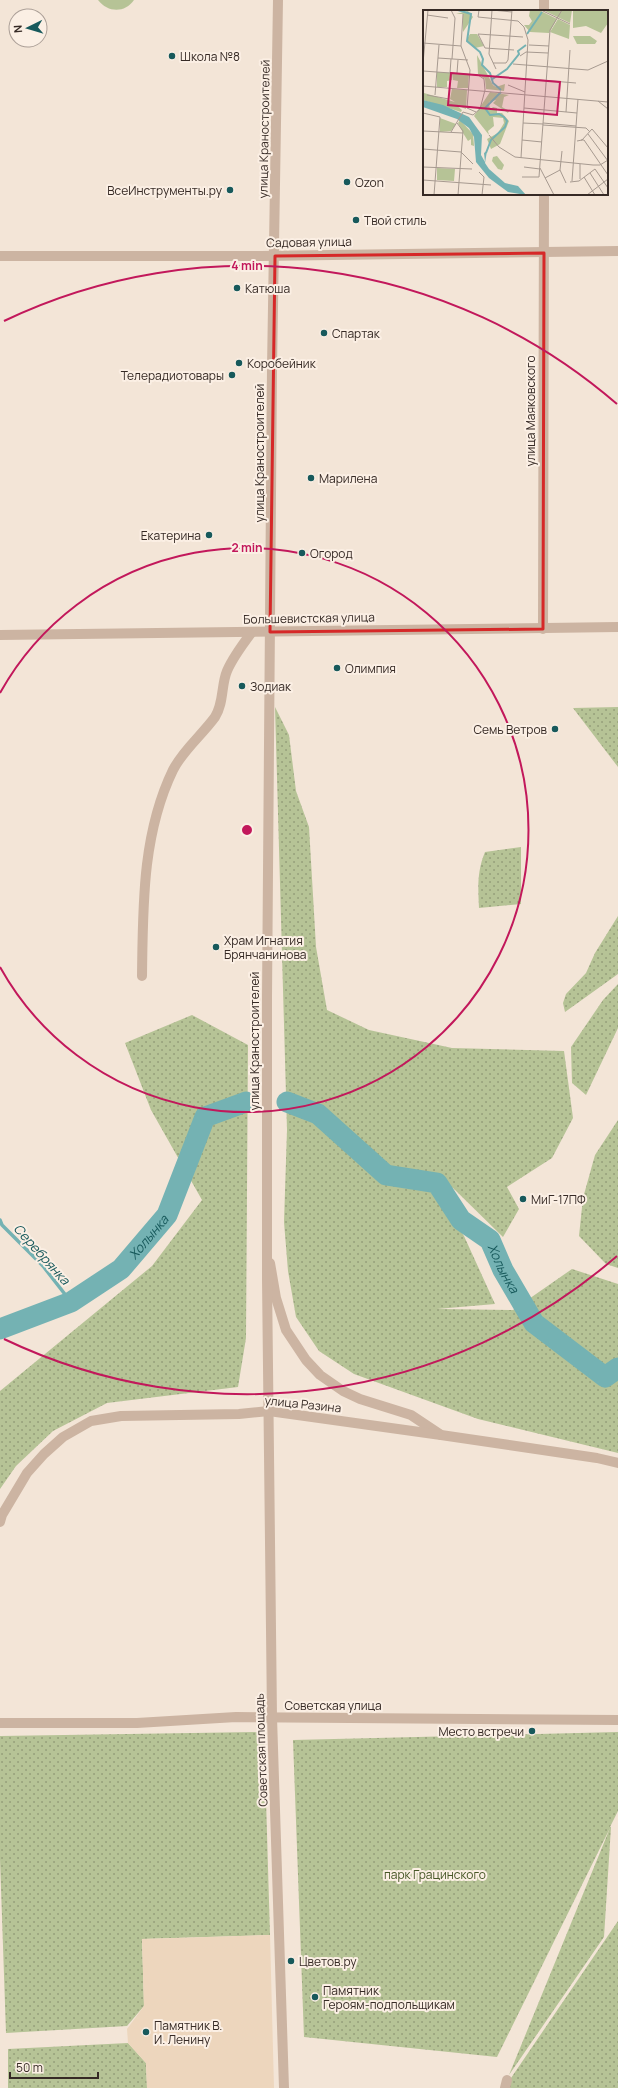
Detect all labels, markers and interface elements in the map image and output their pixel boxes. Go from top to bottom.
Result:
north arrow [8,8,48,48]
inset map [423,10,608,195]
text: N [10,24,25,34]
place label: Школа №8 [180,48,240,65]
marker: Школа №8 [167,51,177,61]
street label: улица Краностроителей [254,59,274,199]
place label: Ozon [355,174,384,191]
marker: Ozon [342,177,352,187]
place label: ВсеИнструменты.ру [107,182,223,199]
marker: ВсеИнструменты.ру [225,185,235,195]
place label: Твой стиль [364,212,427,229]
marker: Твой стиль [351,215,361,225]
street label: Садовая улица [266,233,352,251]
text: 4 min [231,257,263,274]
place label: Катюша [245,280,290,297]
marker: Катюша [232,283,242,293]
place label: Спартак [332,325,381,342]
marker: Спартак [319,328,329,338]
place label: Коробейник [247,355,317,372]
street label: улица Маяковского [522,355,539,467]
marker: Коробейник [234,358,244,368]
place label: Телерадиотовары [121,367,224,384]
marker: Телерадиотовары [227,370,237,380]
street label: улица Краностроителей [251,384,268,522]
place label: Марилена [319,470,377,487]
marker: Марилена [306,473,316,483]
place label: Екатерина [141,527,201,544]
marker: Екатерина [204,530,214,540]
text: 2 min [231,539,263,556]
place label: Огород [310,545,353,562]
marker: Огород [297,548,307,558]
street label: Большевистская улица [243,608,375,628]
place label: Олимпия [345,660,396,677]
marker: Олимпия [332,663,342,673]
place label: Зодиак [250,678,292,695]
marker: Зодиак [237,681,247,691]
place label: Семь Ветров [473,721,548,738]
marker: Семь Ветров [550,724,560,734]
centre of rings [240,823,254,837]
place label: Храм Игнатия Брянчанинова [224,932,306,963]
marker: Храм Игнатия Брянчанинова [211,942,221,952]
street label: улица Краностроителей [246,972,263,1110]
place label: МиГ-17ПФ [531,1191,586,1208]
marker: МиГ-17ПФ [518,1194,528,1204]
water label: Холынка [124,1210,173,1263]
water label: Серебрянка [10,1220,75,1289]
water label: Холынка [484,1241,524,1297]
street label: улица Разина [264,1392,342,1416]
street label: Советская площадь [251,1693,271,1807]
street label: Советская улица [284,1697,382,1714]
place label: Место встречи [439,1723,524,1740]
marker: Место встречи [527,1726,537,1736]
park label: парк Грацинского [384,1866,486,1883]
place label: Цветов.ру [299,1953,357,1970]
marker: Цветов.ру [286,1956,296,1966]
place label: Памятник Героям-подпольщикам [323,1982,455,2013]
marker: Памятник Героям-подпольщикам [310,1992,320,2002]
place label: Памятник В. И. Ленину [154,2017,222,2048]
marker: Памятник В. И. Ленину [141,2027,151,2037]
scale bar [10,2054,98,2080]
text: 50 m [16,2059,43,2076]

